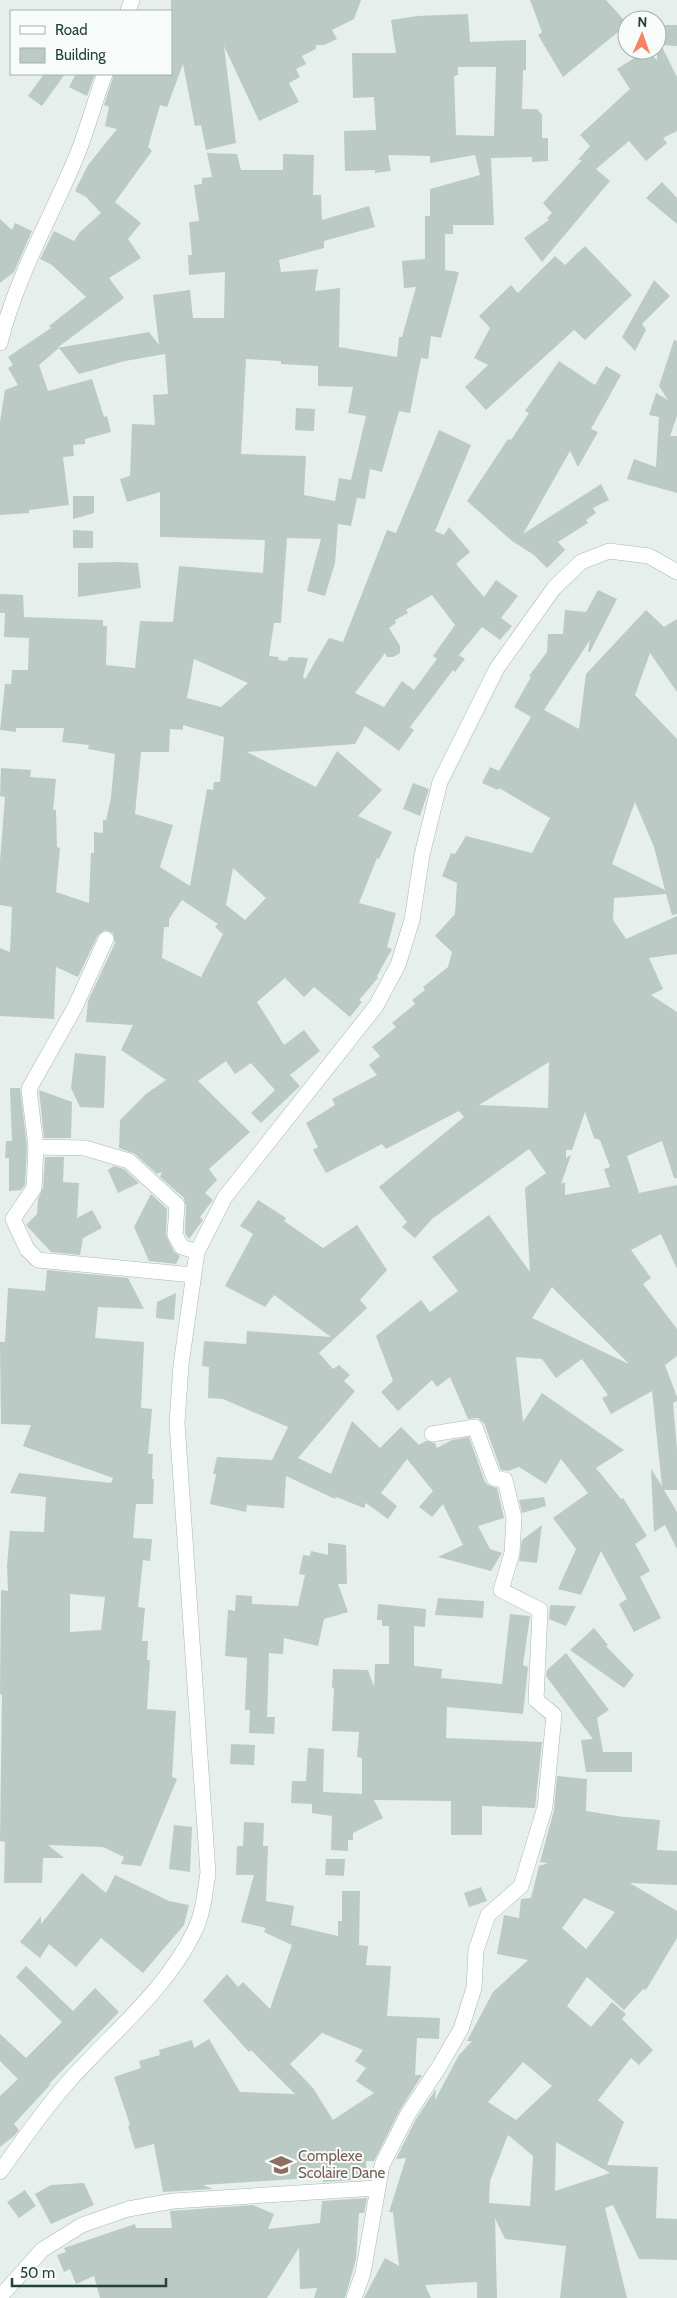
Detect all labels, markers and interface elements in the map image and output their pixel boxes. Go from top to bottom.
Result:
legend [10,10,172,75]
north arrow [617,10,667,60]
text: N [637,13,648,31]
text: Road [55,21,88,39]
text: Building [55,46,106,64]
place label: Complexe Scolaire Dane [298,2147,386,2182]
school or university icon: Complexe Scolaire Dane [268,2152,294,2178]
scale bar [12,2256,166,2288]
text: 50 m [20,2264,55,2282]

